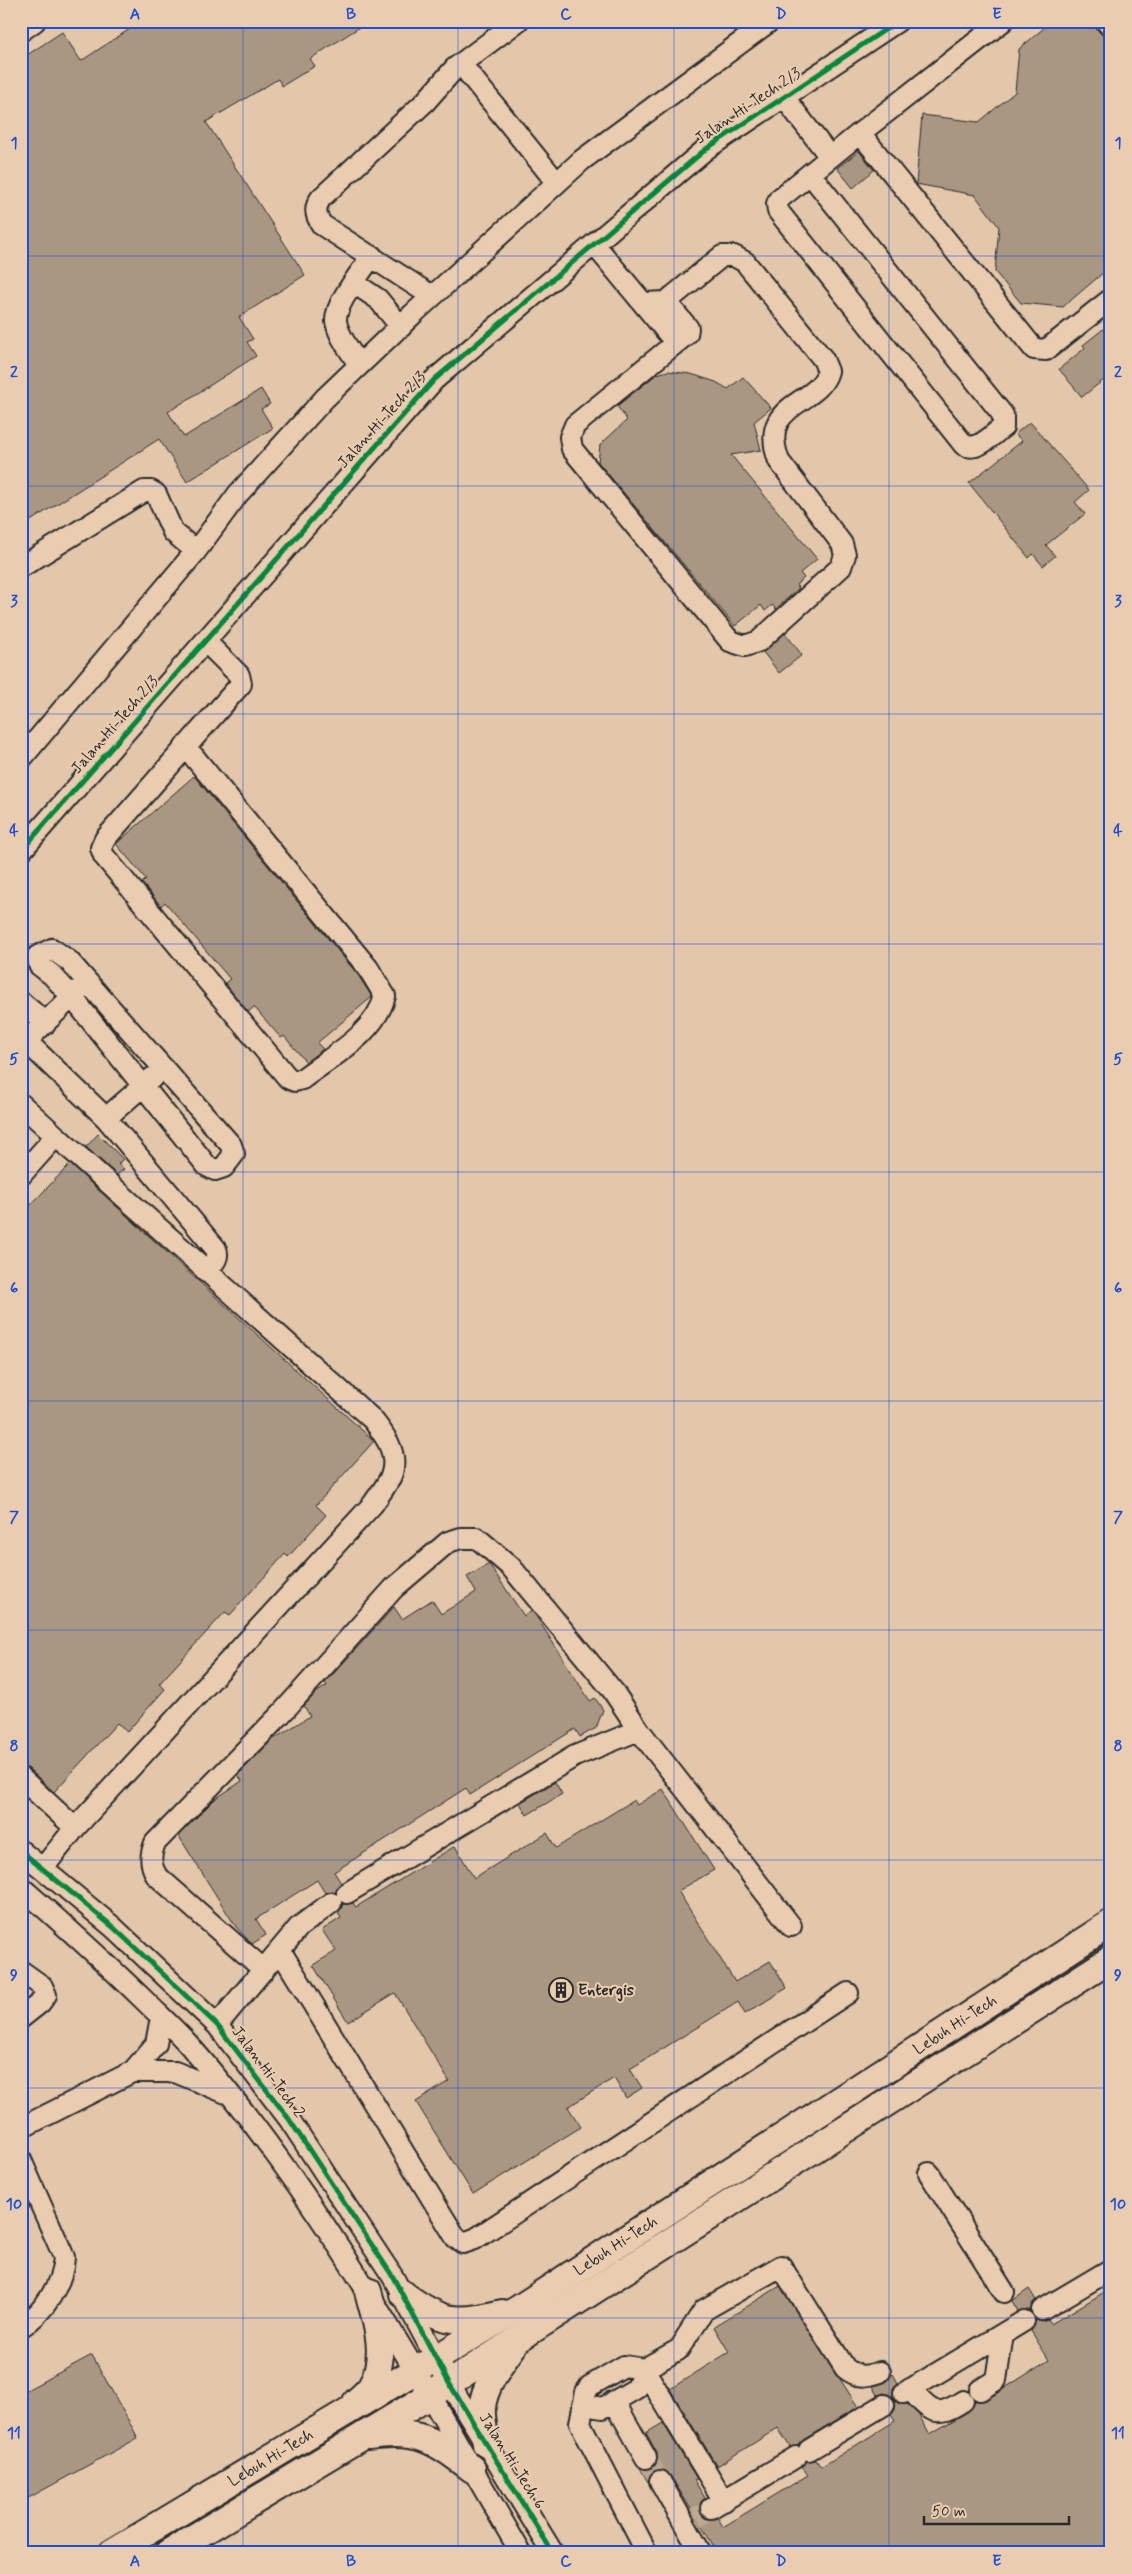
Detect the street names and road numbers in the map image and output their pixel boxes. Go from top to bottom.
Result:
street label: Jalan Hi-Tech 2/3 [691,63,805,149]
street label: Jalan Hi-Tech 2/3 [333,367,431,473]
street label: Jalan Hi-Tech 2/3 [67,671,163,779]
street label: Lebuh Hi-Tech [909,1990,1001,2060]
street label: Jalan Hi-Tech 2 [227,2022,309,2122]
street label: Lebuh Hi-Tech [570,2211,661,2281]
street label: Jalan Hi-Tech 6 [474,2409,550,2513]
street label: Lebuh Hi-Tech [224,2424,317,2491]

